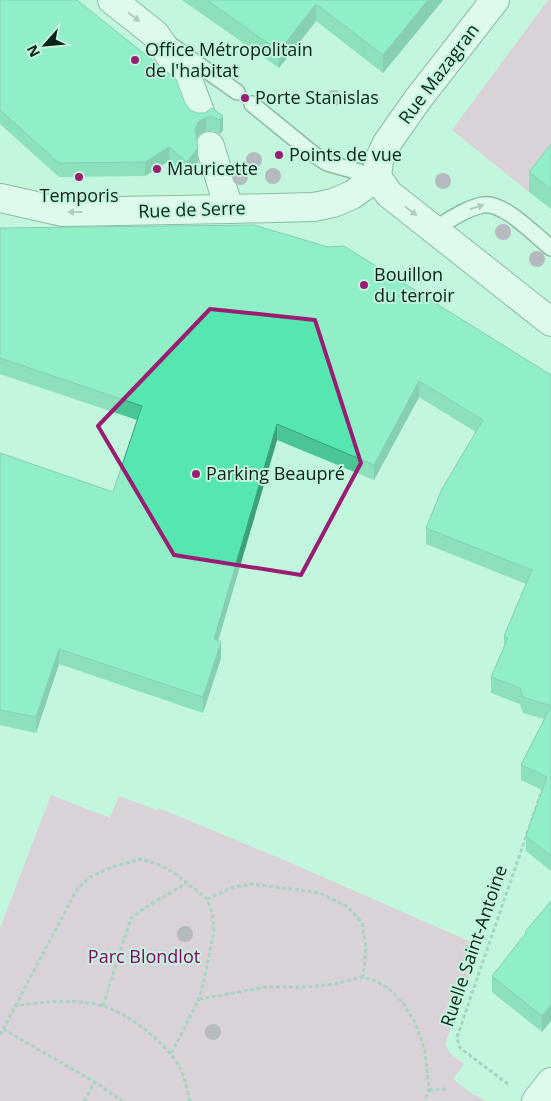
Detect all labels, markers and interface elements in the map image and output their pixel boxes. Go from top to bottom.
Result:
one-way arrow [127,12,141,22]
street label: Rue Mazagran [393,18,484,128]
north arrow [20,20,70,70]
place label: Office Métropolitain de l'habitat [145,37,313,82]
text: N [22,42,44,61]
marker: Office Métropolitain de l'habitat [129,54,141,66]
place label: Porte Stanislas [255,85,379,109]
marker: Porte Stanislas [239,92,251,104]
place label: Points de vue [289,142,402,166]
marker: Points de vue [273,149,285,161]
place label: Mauricette [167,156,258,180]
marker: Mauricette [151,163,163,175]
marker: Temporis [73,171,85,183]
place label: Temporis [39,183,119,207]
street label: Rue de Serre [138,195,246,223]
one-way arrow [470,202,485,210]
one-way arrow [404,206,418,216]
one-way arrow [67,208,83,216]
place label: Bouillon du terroir [374,262,455,307]
marker: Bouillon du terroir [358,279,370,291]
place label: Parking Beaupré [206,461,345,485]
marker: Parking Beaupré [190,468,202,480]
street label: Ruelle Saint-Antoine [434,862,512,1030]
park label: Parc Blondlot [88,944,200,968]

